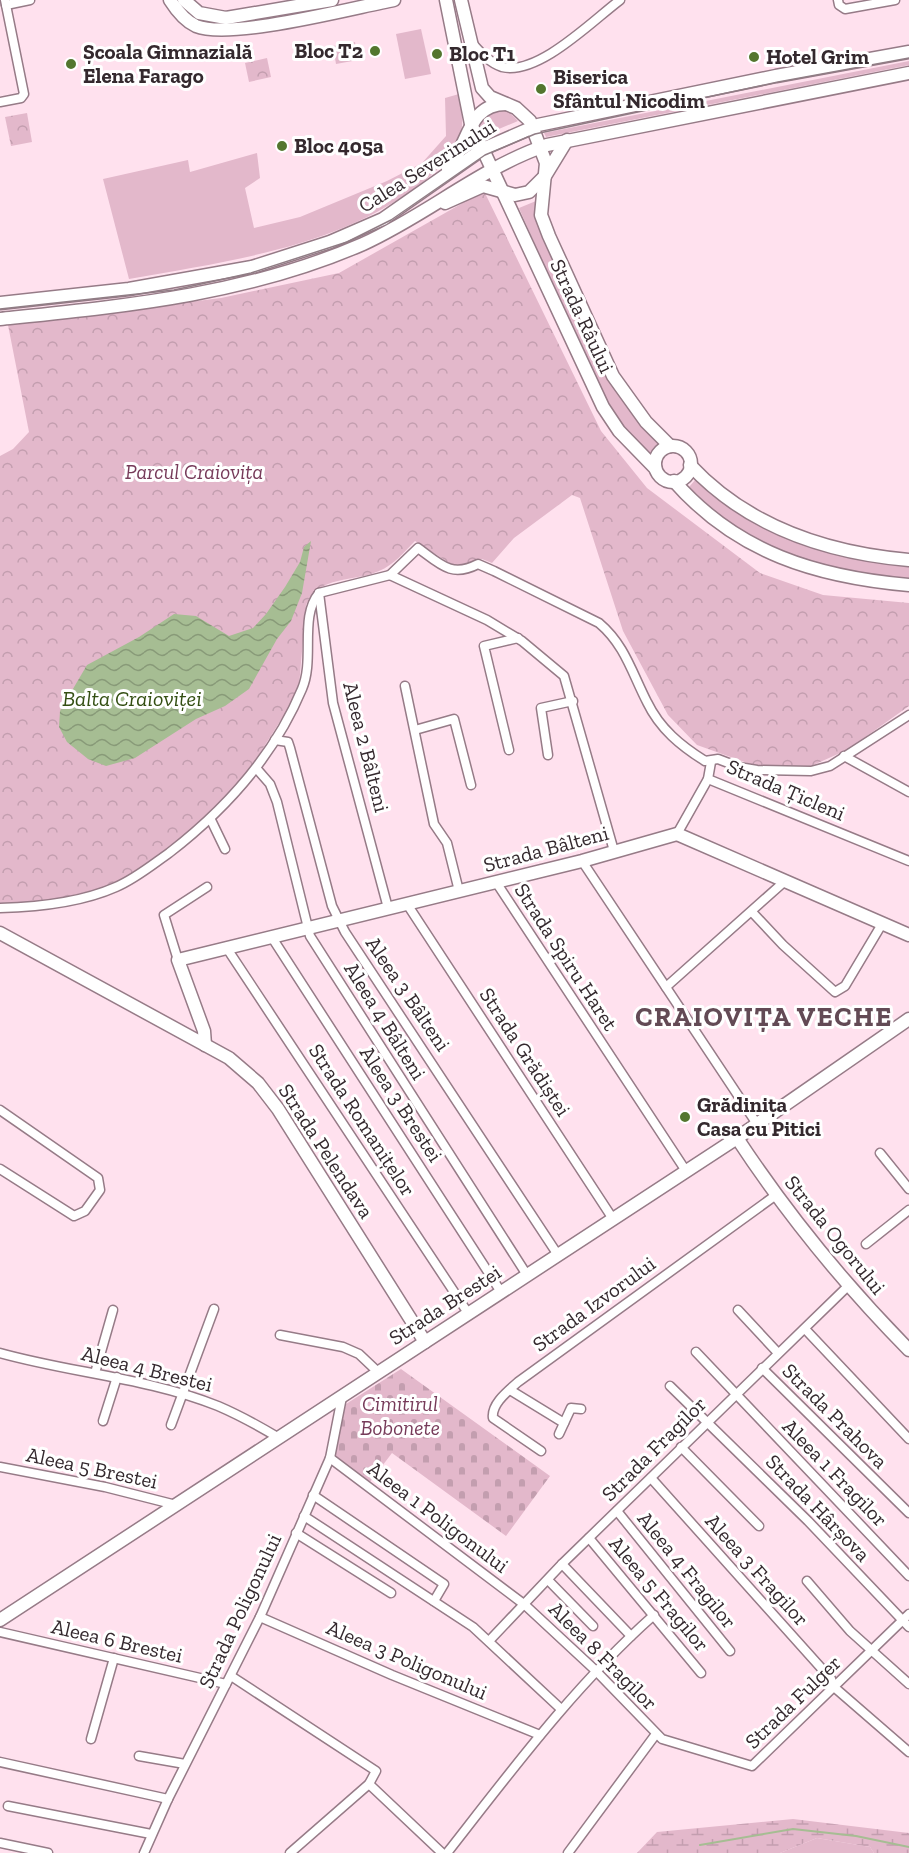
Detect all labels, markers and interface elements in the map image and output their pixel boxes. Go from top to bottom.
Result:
place label: Bloc T2 [294,38,363,63]
place label: Școala Gimnazială Elena Farago [83,39,253,88]
place label: Bloc T1 [449,41,516,66]
marker: Bloc T2 [368,44,382,58]
place label: Hotel Grim [766,44,870,69]
marker: Bloc T1 [430,47,444,61]
marker: Hotel Grim [747,50,761,64]
marker: Școala Gimnazială Elena Farago [64,57,78,71]
place label: Biserica Sfântul Nicodim [553,64,705,113]
marker: Biserica Sfântul Nicodim [534,82,548,96]
street label: Calea Severinului [354,113,500,218]
place label: Bloc 405a [294,133,384,158]
marker: Bloc 405a [275,139,289,153]
street label: Strada Râului [545,255,620,377]
park label: Parcul Craiovița [125,459,263,484]
street label: Aleea 2 Bâlteni [338,679,395,815]
water label: Balta Craioviței [62,685,202,712]
street label: Strada Țicleni [723,753,849,826]
street label: Strada Bâlteni [481,820,611,877]
street label: Strada Spiru Haret [509,878,623,1035]
street label: Aleea 3 Bâlteni [361,932,456,1056]
street label: Aleea 4 Bâlteni [339,957,432,1084]
street label: Strada Grădiștei [475,983,576,1121]
district label: CRAIOVIȚA VECHE [635,1001,893,1033]
street label: Strada Romanițelor [304,1039,421,1201]
street label: Aleea 3 Brestei [355,1041,448,1166]
street label: Strada Pelendava [274,1079,379,1223]
place label: Grădinița Casa cu Pitici [697,1092,821,1141]
marker: Grădinița Casa cu Pitici [678,1110,692,1124]
street label: Strada Ogorului [780,1170,891,1299]
street label: Strada Izvorului [527,1251,660,1357]
street label: Strada Brestei [384,1259,506,1350]
street label: Aleea 4 Brestei [79,1340,215,1397]
street label: Strada Prahova [778,1358,893,1473]
park label: Cimitirul Bobonete [360,1391,440,1440]
street label: Strada Fragilor [596,1391,711,1506]
street label: Aleea 1 Fragilor [778,1414,893,1532]
street label: Aleea 5 Brestei [24,1441,160,1494]
street label: Strada Hârșova [761,1449,876,1566]
street label: Aleea 1 Poligonului [363,1456,514,1578]
street label: Aleea 4 Fragilor [633,1506,742,1633]
street label: Aleea 3 Fragilor [701,1508,814,1631]
street label: Strada Poligonului [193,1529,286,1692]
street label: Aleea 5 Fragilor [604,1531,715,1656]
street label: Aleea 8 Fragilor [544,1596,663,1715]
street label: Aleea 6 Brestei [49,1613,185,1668]
street label: Aleea 3 Poligonului [323,1614,491,1705]
street label: Strada Fulger [739,1650,846,1754]

